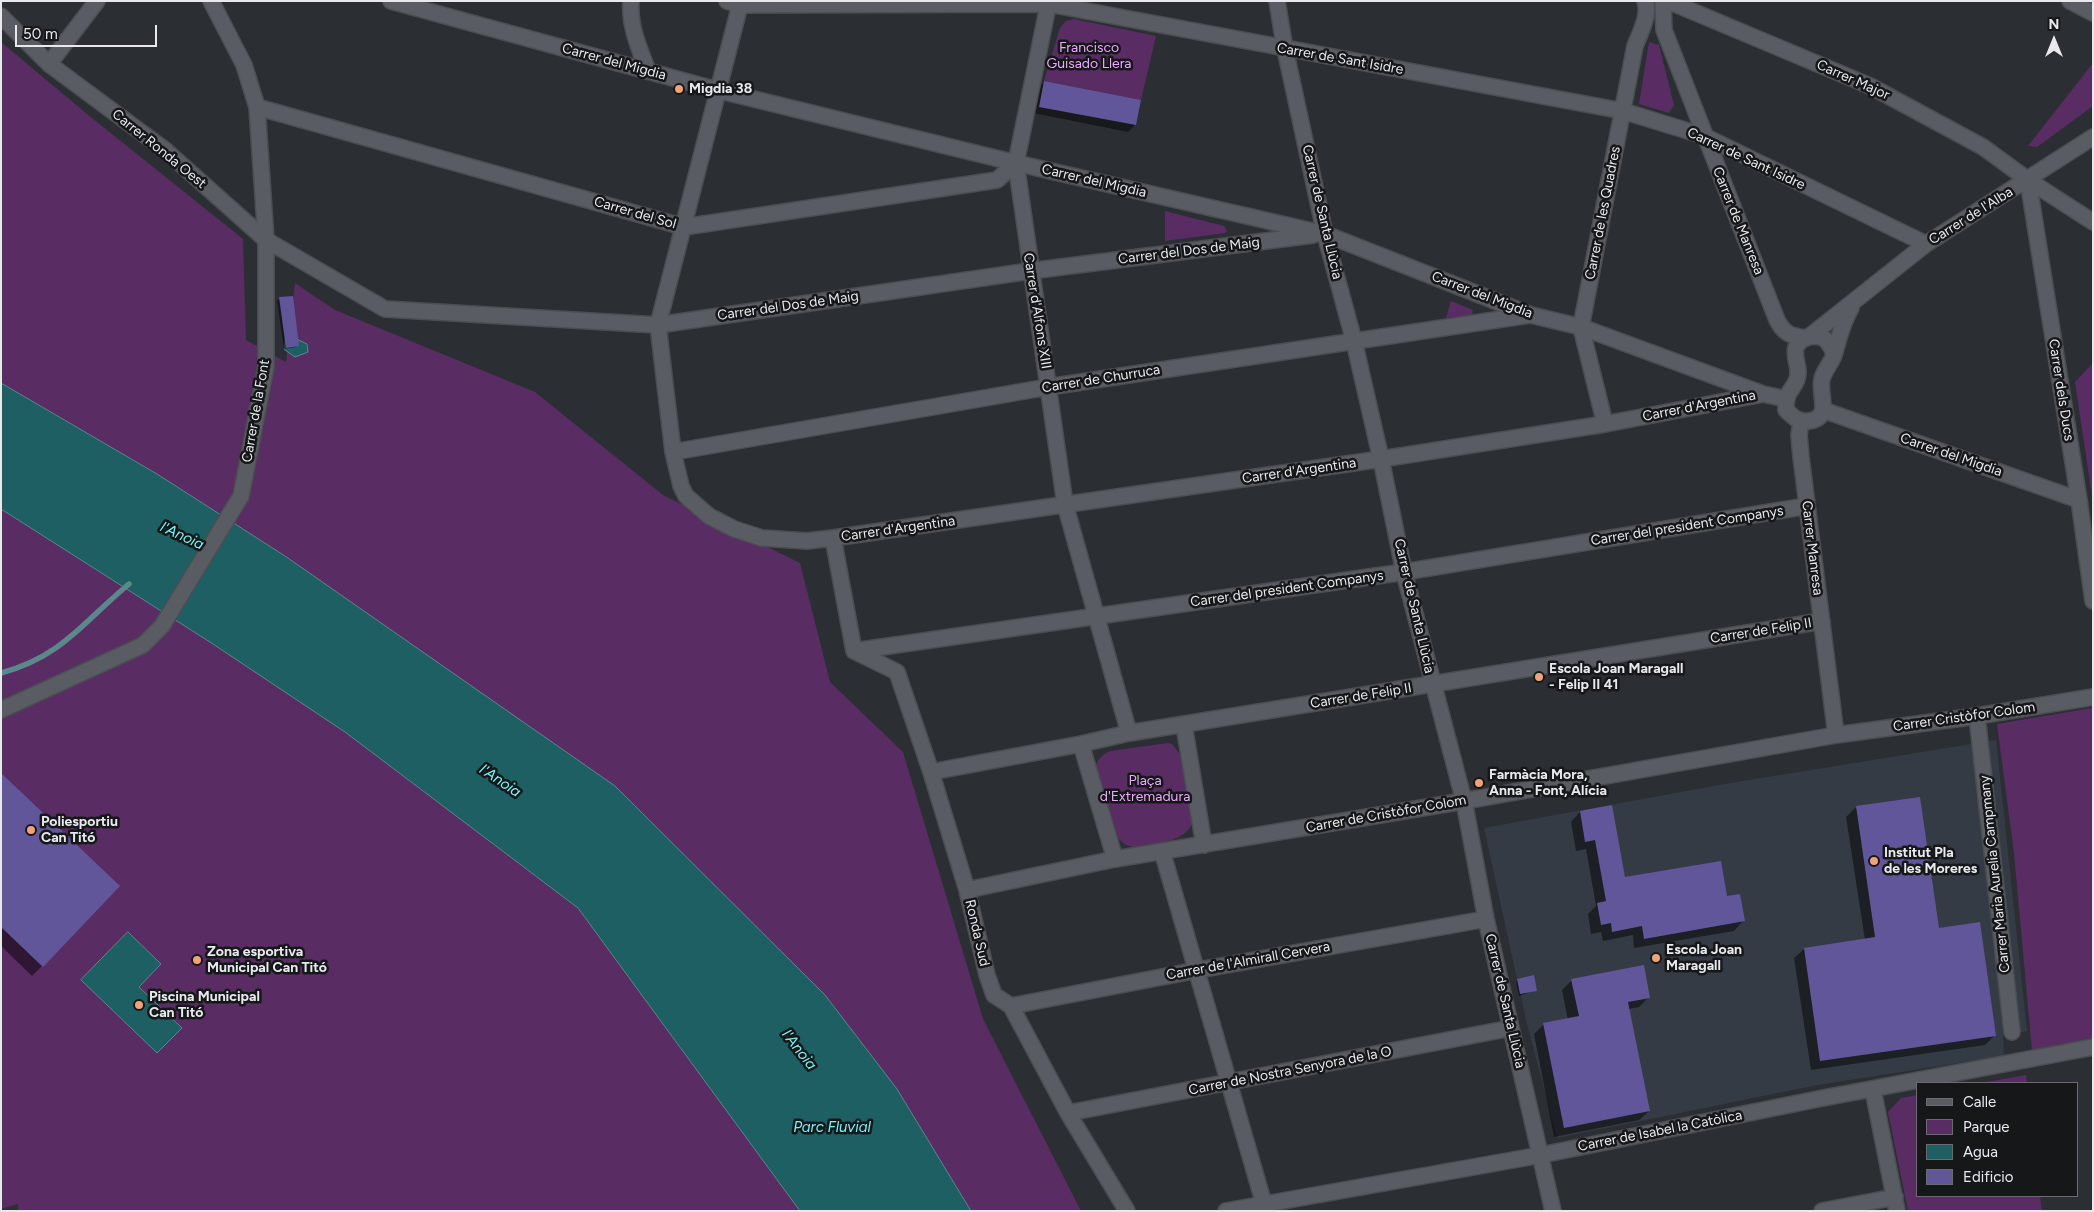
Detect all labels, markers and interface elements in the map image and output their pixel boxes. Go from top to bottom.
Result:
scale bar [18,15,160,47]
north arrow [2029,15,2079,65]
text: N [2049,16,2059,33]
text: 50 m [23,25,58,43]
street label: Carrer del Migdia [560,40,668,84]
park label: Francisco Guisado Llera [1046,40,1132,72]
street label: Carrer de Sant Isidre [1275,40,1405,78]
street label: Carrer Major [1814,56,1892,104]
place label: Migdia 38 [689,81,752,97]
marker: Migdia 38 [673,83,685,95]
street label: Carrer Ronda Oest [109,106,209,192]
street label: Carrer de Sant Isidre [1684,124,1808,194]
street label: Carrer de Santa Llùcia [1298,143,1346,281]
street label: Carrer de les Quadres [1582,145,1624,281]
street label: Carrer del Migdia [1040,161,1148,201]
street label: Carrer de Manresa [1709,165,1767,277]
street label: Carrer de l'Alba [1926,184,2016,248]
street label: Carrer del Sol [592,193,678,233]
street label: Carrer del Dos de Maig [1117,234,1261,268]
street label: Carrer d'Alfons XIII [1020,252,1054,370]
street label: Carrer del Migdia [1429,268,1535,322]
street label: Carrer del Dos de Maig [716,288,860,324]
street label: Carrer dels Ducs [2045,338,2077,442]
street label: Carrer de la Font [239,358,273,464]
street label: Carrer de Churruca [1041,361,1161,397]
street label: Carrer d'Argentina [1641,387,1757,425]
street label: Carrer del Migdia [1898,430,2004,480]
street label: Carrer d'Argentina [1241,455,1357,487]
street label: Carrer Manresa [1798,500,1826,596]
street label: Carrer del president Companys [1589,502,1785,550]
street label: Carrer d'Argentina [840,513,956,545]
water label: l'Anoia [157,518,207,554]
street label: Carrer de Santa Llùcia [1390,537,1438,675]
street label: Carrer del president Companys [1189,567,1385,611]
street label: Carrer de Felip II [1709,615,1813,647]
place label: Escola Joan Maragall - Felip II 41 [1549,661,1683,694]
marker: Escola Joan Maragall - Felip II 41 [1533,671,1545,683]
street label: Carrer de Felip II [1309,680,1413,712]
street label: Carrer Cristòfor Colom [1892,699,2036,735]
water label: l'Anoia [476,761,524,801]
place label: Farmàcia Mora, Anna - Font, Alícia [1489,767,1607,800]
park label: Plaça d'Extremadura [1100,773,1190,806]
street label: Carrer Maria Aurelia Campmany [1976,775,2014,973]
marker: Farmàcia Mora, Anna - Font, Alícia [1473,777,1485,789]
street label: Carrer de Cristòfor Colom [1304,792,1468,836]
place label: Poliesportiu Can Titó [41,814,118,846]
marker: Poliesportiu Can Titó [25,824,37,836]
place label: Institut Pla de les Moreres [1884,845,1977,878]
marker: Institut Pla de les Moreres [1868,855,1880,867]
street label: Ronda Sud [961,898,993,968]
street label: Carrer de Santa Llùcia [1481,932,1529,1070]
street label: Carrer de l'Almirall Cervera [1165,938,1331,984]
place label: Escola Joan Maragall [1666,942,1742,974]
place label: Zona esportiva Municipal Can Titó [207,944,327,976]
marker: Escola Joan Maragall [1650,952,1662,964]
marker: Zona esportiva Municipal Can Titó [191,954,203,966]
place label: Piscina Municipal Can Titó [149,989,260,1022]
marker: Piscina Municipal Can Titó [133,999,145,1011]
water label: l'Anoia [778,1026,820,1074]
street label: Carrer de Nostra Senyora de la O [1187,1043,1393,1099]
legend [1916,1082,2079,1197]
text: Calle [1963,1093,1996,1111]
street label: Carrer de Isabel la Catòlica [1576,1107,1744,1155]
text: Parque [1963,1118,2010,1136]
water label: Parc Fluvial [793,1119,871,1137]
text: Agua [1963,1143,1998,1161]
text: Edificio [1963,1168,2013,1186]

